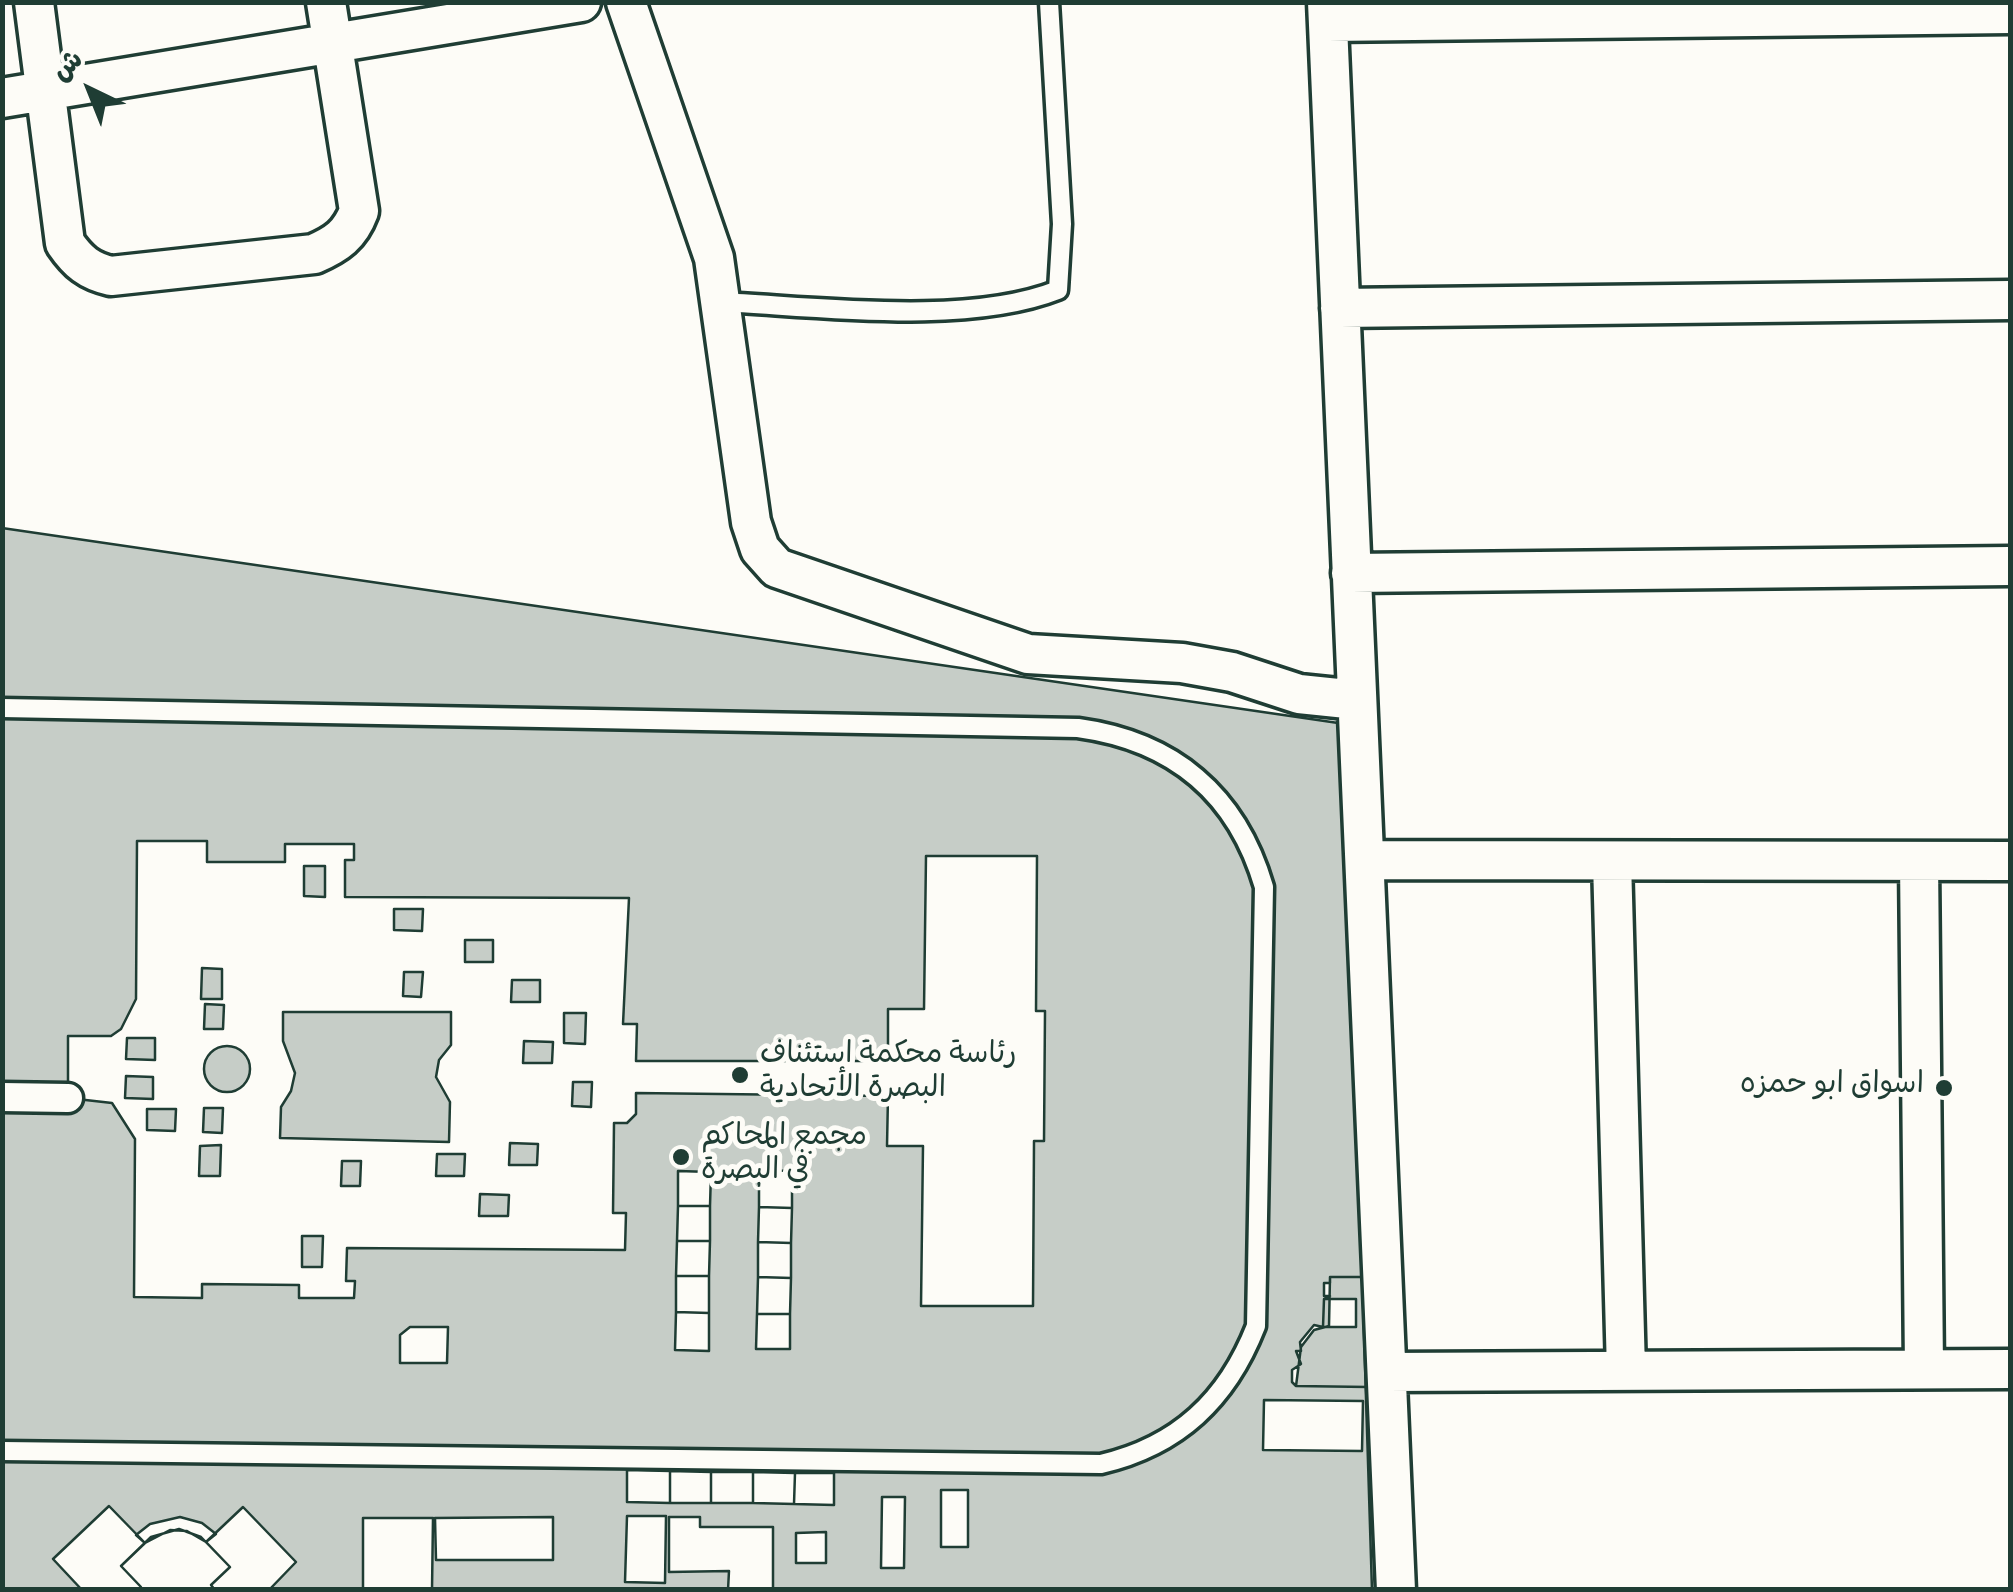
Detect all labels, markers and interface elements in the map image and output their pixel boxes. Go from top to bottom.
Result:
north arrow [40,40,140,140]
text: ش [45,43,94,93]
place label: رئاسة محكمة استئناف البصرة الأتحادية [760,1040,1017,1110]
marker: رئاسة محكمة استئناف البصرة الأتحادية [729,1064,751,1086]
place label: اسواق ابو حمزه [1740,1070,1924,1106]
marker: اسواق ابو حمزه [1933,1077,1955,1099]
place label: مجمع المحاكم في البصرة [701,1122,867,1192]
marker: مجمع المحاكم في البصرة [670,1146,692,1168]

